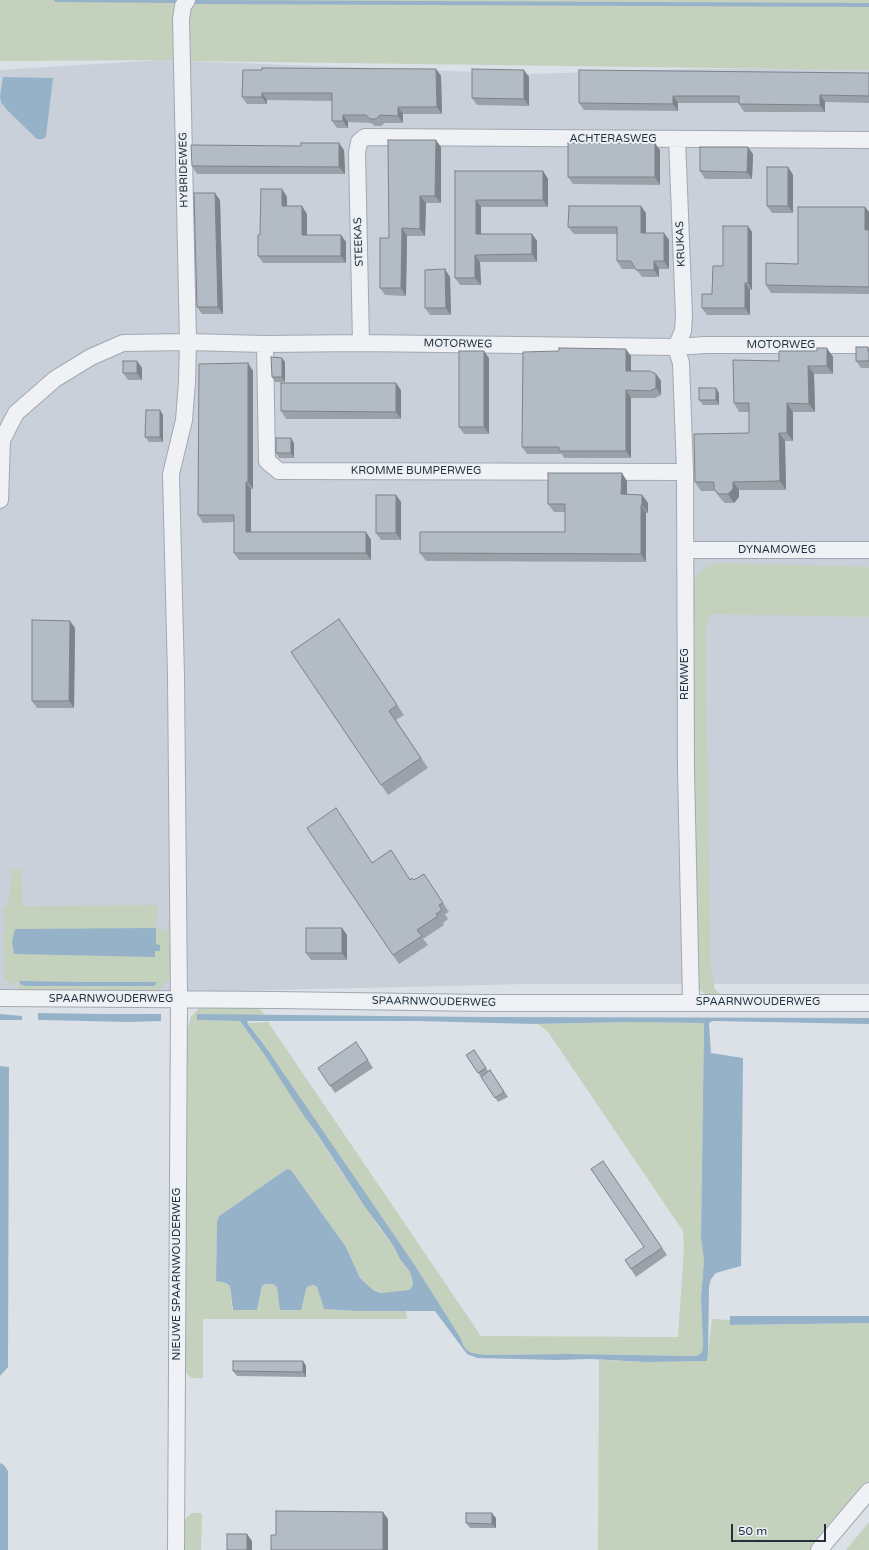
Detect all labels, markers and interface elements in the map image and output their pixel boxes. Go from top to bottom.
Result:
street label: HYBRIDEWEG [177,132,191,208]
street label: ACHTERASWEG [570,132,656,146]
street label: STEEKAS [352,217,366,267]
street label: KRUKAS [674,221,688,267]
street label: MOTORWEG [423,337,493,351]
street label: MOTORWEG [747,338,815,352]
street label: KROMME BUMPERWEG [351,464,481,478]
street label: DYNAMOWEG [738,543,816,557]
street label: REMWEG [678,648,692,700]
street label: SPAARNWOUDERWEG [49,992,173,1006]
street label: SPAARNWOUDERWEG [372,994,496,1010]
street label: SPAARNWOUDERWEG [696,995,820,1009]
street label: NIEUWE SPAARNWOUDERWEG [170,1188,184,1360]
scale bar [733,1516,828,1542]
text: 50 m [738,1524,767,1538]

